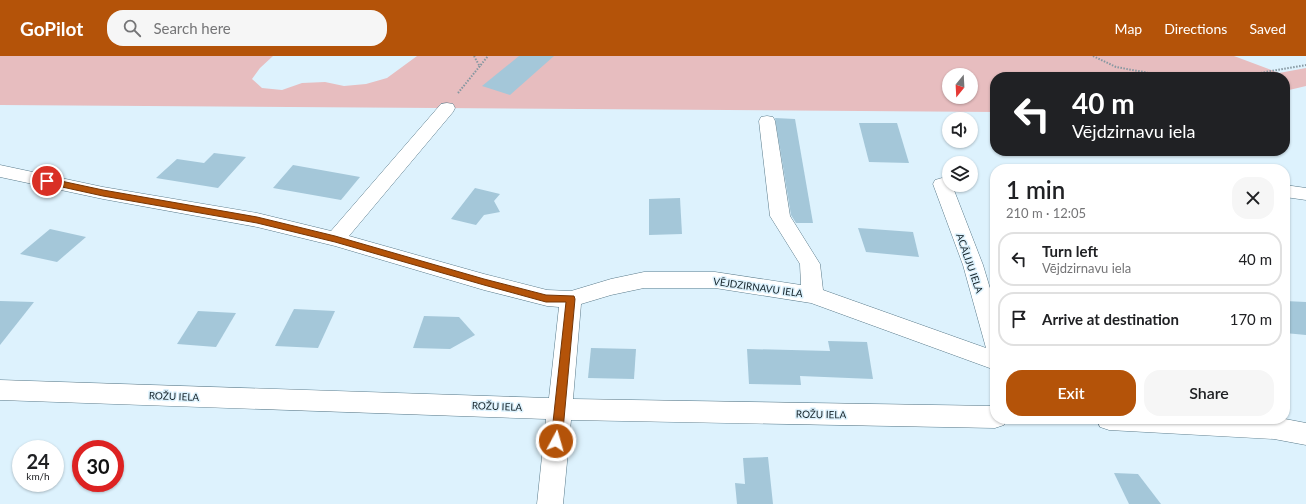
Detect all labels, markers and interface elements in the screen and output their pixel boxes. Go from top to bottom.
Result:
search box [107,10,387,46]
text: GoPilot [20,17,83,40]
icon: search [121,17,143,39]
text: Search here [153,19,231,37]
text: Map [1115,20,1142,37]
text: Directions [1164,20,1227,37]
text: Saved [1249,20,1286,37]
north arrow [942,68,978,104]
map controls [942,68,978,192]
text: 40 m [1072,86,1135,120]
icon: left [1006,88,1058,140]
button: sound [942,112,978,148]
text: Vējdzirnavu iela [1072,120,1196,142]
button: layers [942,156,978,192]
pin [30,164,64,198]
icon: arrive [36,170,58,192]
text: 1 min [1006,175,1065,204]
button: close [1232,177,1274,219]
text: 210 m · 12:05 [1006,205,1086,221]
street label: ACĀLIJU IELA [954,231,986,295]
text: Turn left [1042,242,1098,260]
icon: left [1008,248,1030,270]
text: 40 m [1238,250,1272,268]
text: Vējdzirnavu iela [1042,260,1131,276]
street label: VĒJDZIRNAVU IELA [712,275,804,299]
icon: arrive [1008,308,1030,330]
text: Arrive at destination [1042,310,1179,328]
text: 170 m [1230,310,1272,328]
button: Exit [1006,370,1136,416]
button: Share [1144,370,1274,416]
street label: ROŽU IELA [149,389,200,403]
street label: ROŽU IELA [472,399,523,413]
street label: ROŽU IELA [796,408,847,420]
position arrow [535,420,577,462]
speed limit sign: 30 [72,440,124,492]
text: 24 [26,449,50,473]
text: km/h [26,470,50,482]

